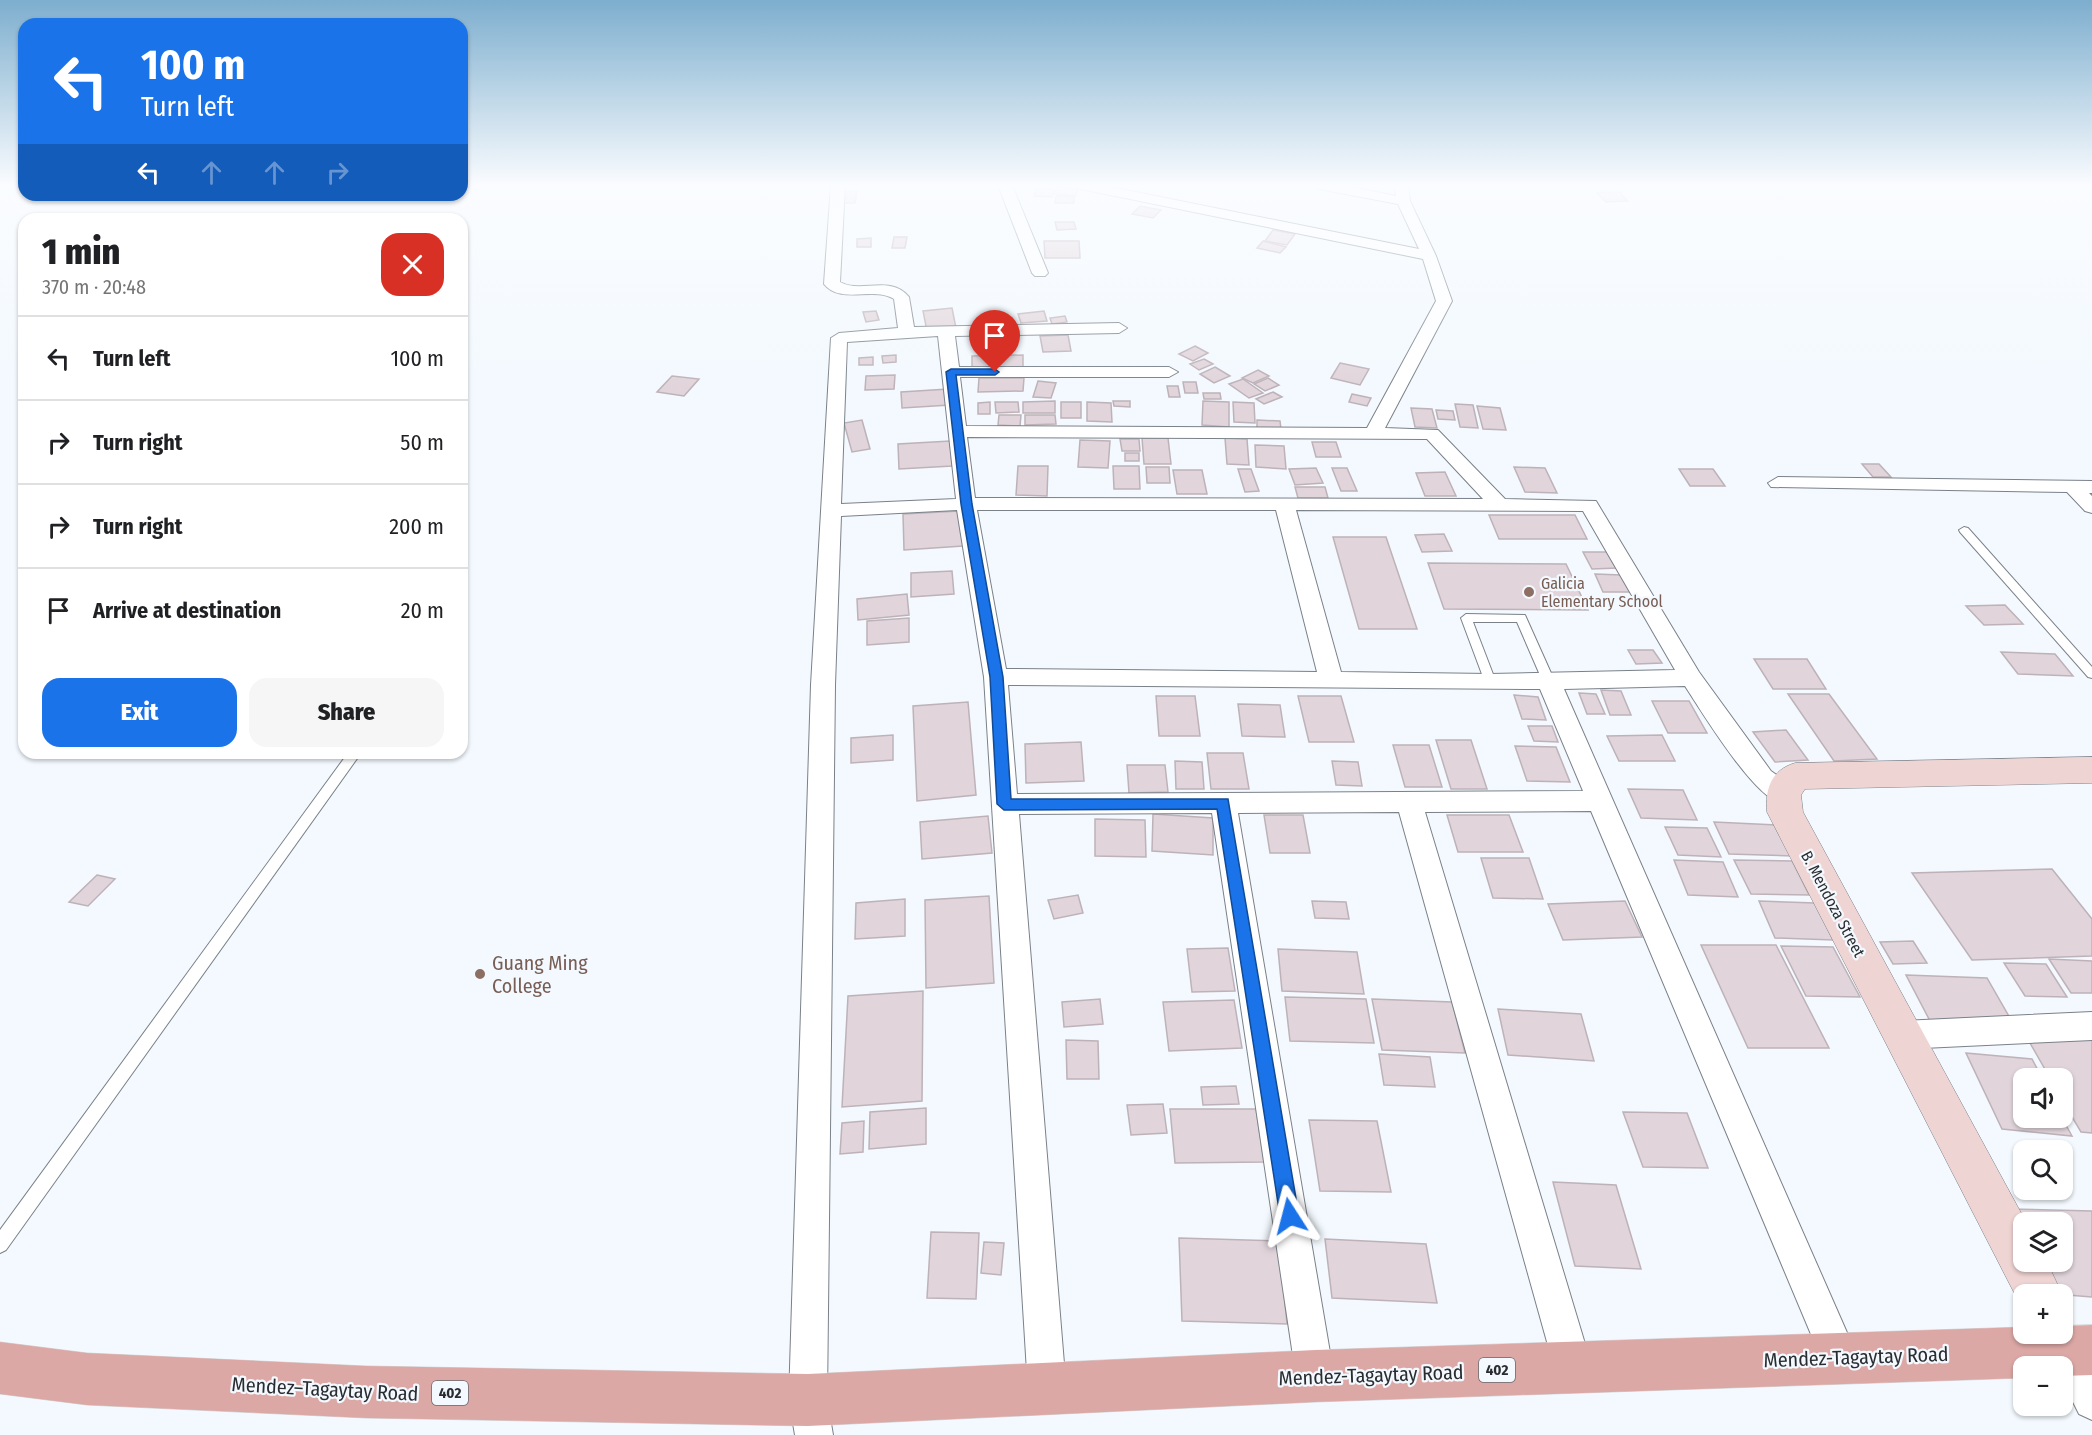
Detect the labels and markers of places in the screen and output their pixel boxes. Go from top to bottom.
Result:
pin [969,310,1020,372]
place label: Galicia Elementary School [1541,574,1663,611]
marker: Galicia Elementary School [1522,585,1536,599]
place label: Guang Ming College [492,951,588,998]
marker: Guang Ming College [473,967,487,981]

